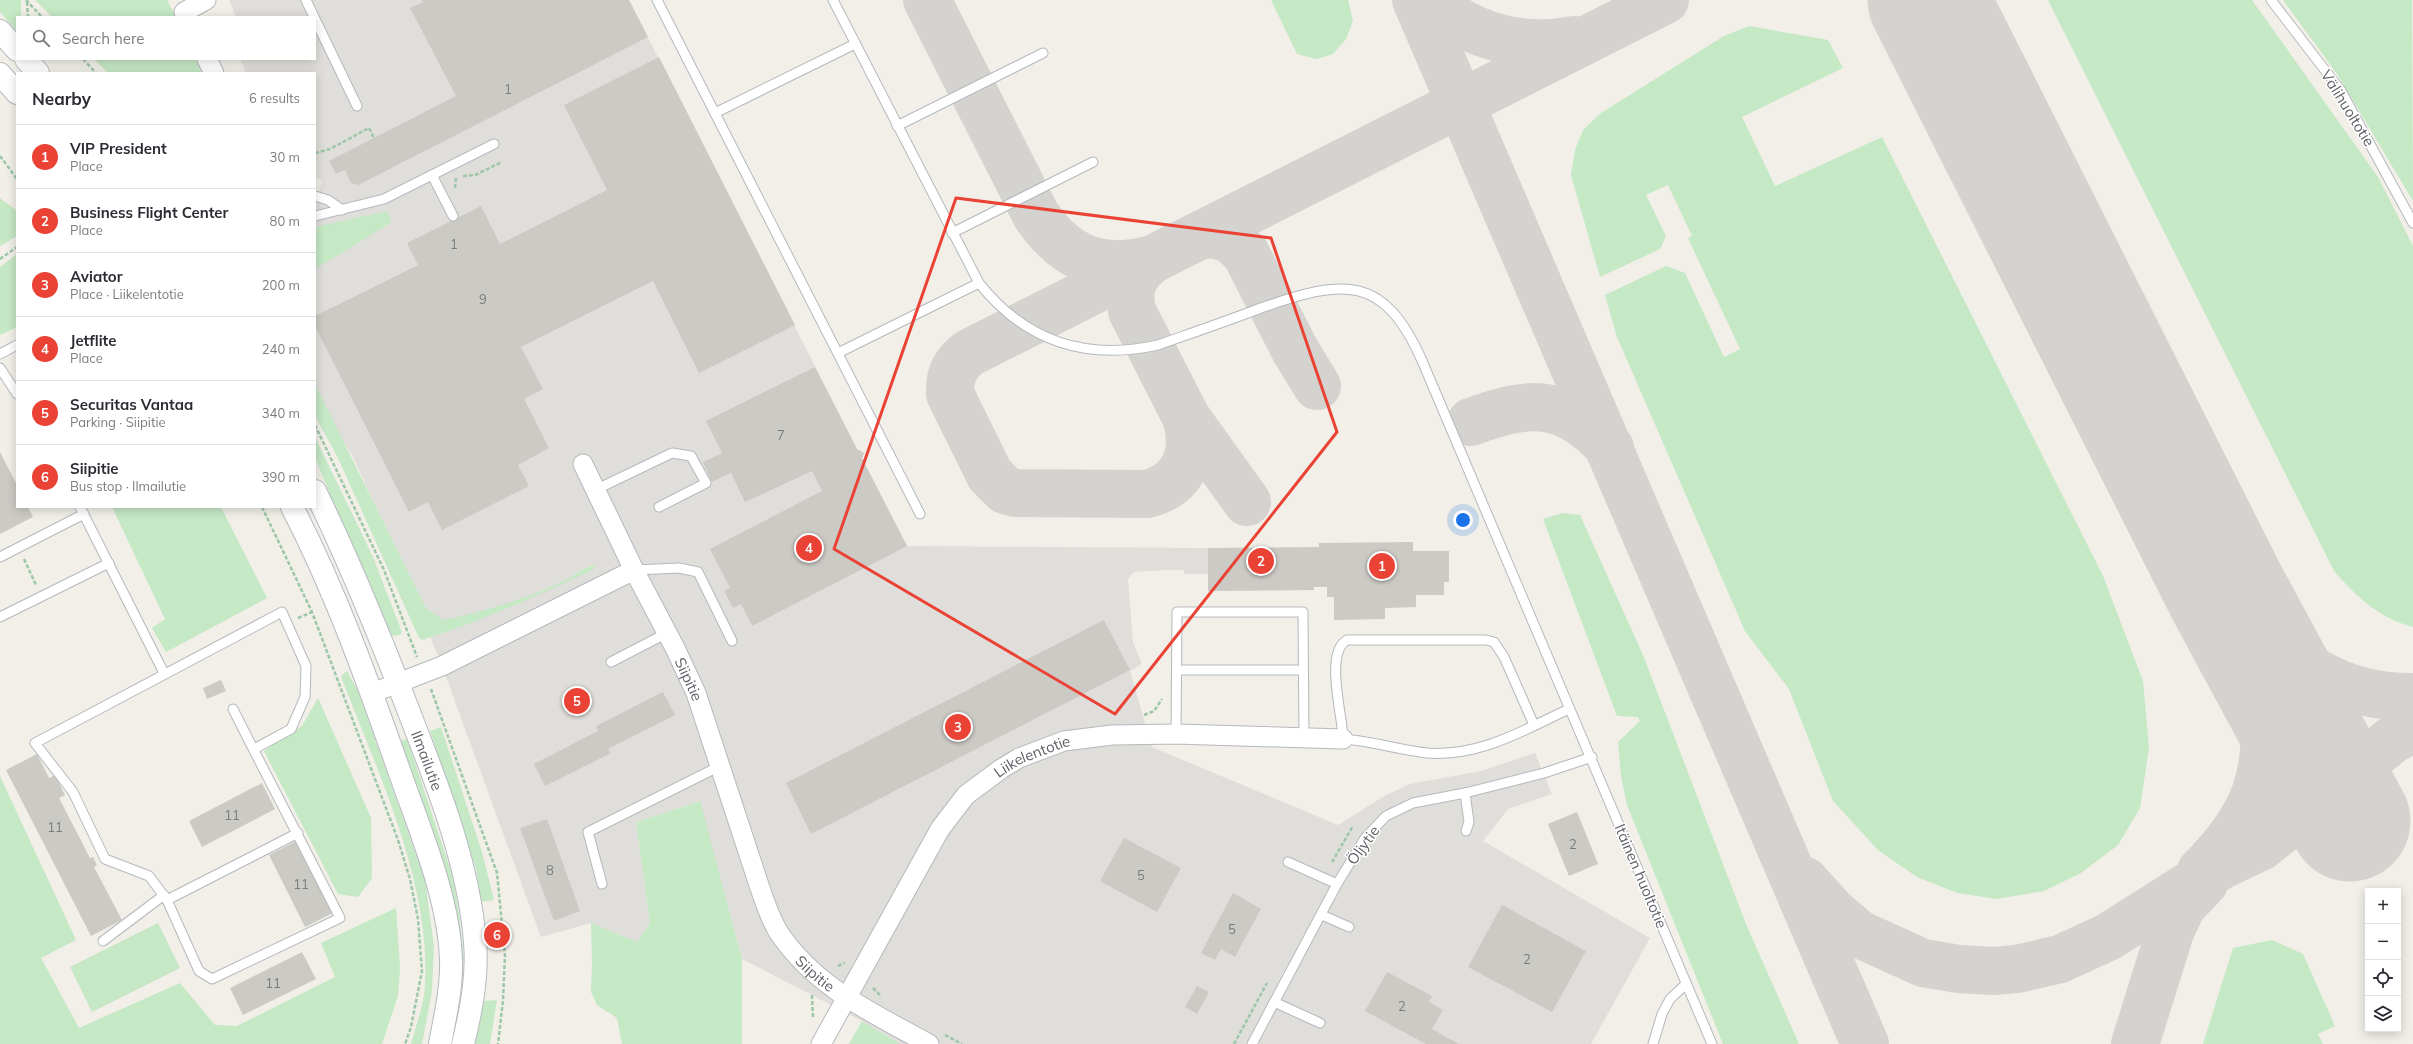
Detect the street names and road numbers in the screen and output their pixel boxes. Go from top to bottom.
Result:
street label: Välihuoltotie [2317,66,2379,150]
street label: Siipitie [671,654,707,703]
street label: Ilmailutie [408,728,447,793]
street label: Liikelentotie [989,731,1071,781]
street label: Itäinen huoltotie [1610,821,1672,931]
street label: Öljytie [1342,822,1384,868]
street label: Siipitie [792,951,839,996]

